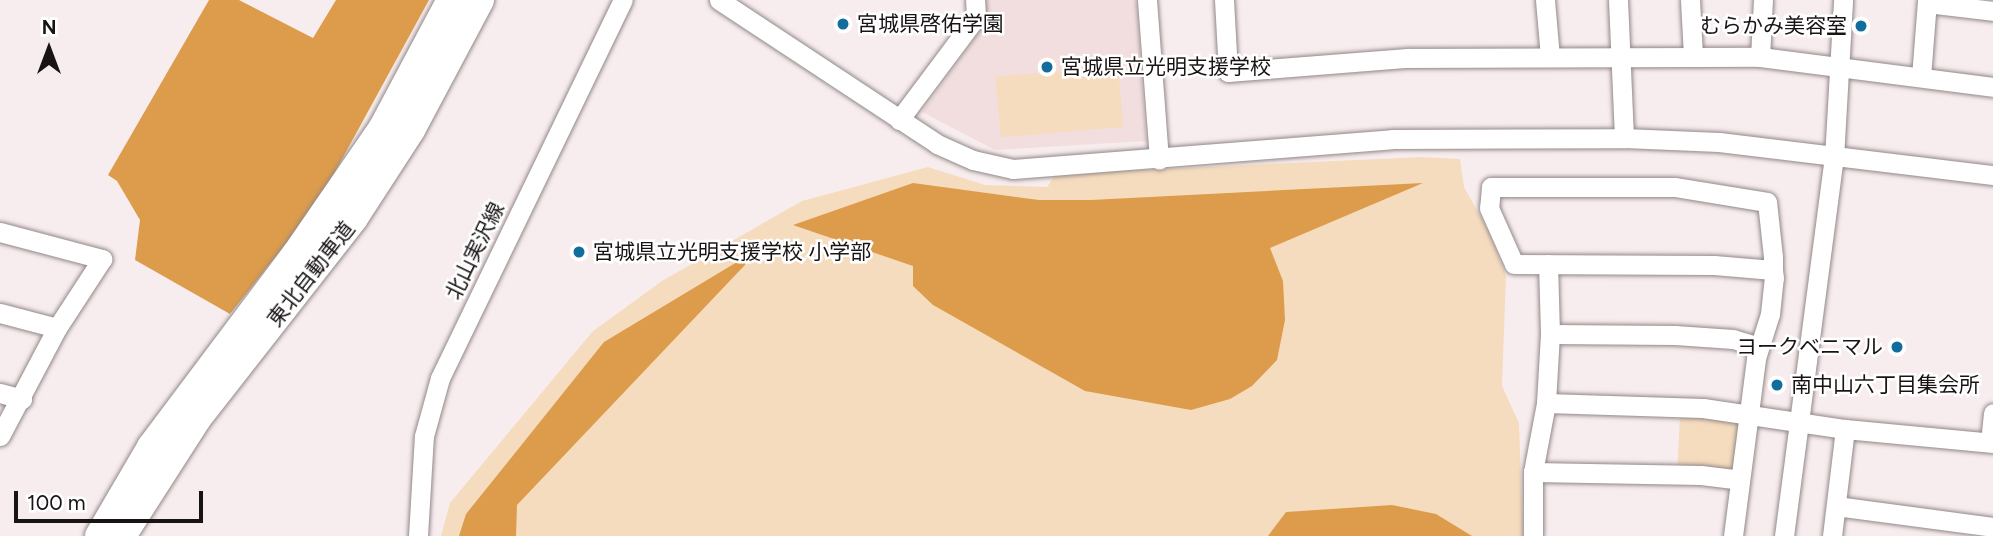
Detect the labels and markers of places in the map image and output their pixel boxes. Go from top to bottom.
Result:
place label: 宮城県啓佑学園 [857,11,1004,37]
place label: むらかみ美容室 [1700,13,1847,39]
marker: 宮城県啓佑学園 [835,16,851,32]
marker: むらかみ美容室 [1853,18,1869,34]
place label: 宮城県立光明支援学校 [1061,54,1271,80]
marker: 宮城県立光明支援学校 [1039,59,1055,75]
place label: 宮城県立光明支援学校 小学部 [593,239,871,265]
marker: 宮城県立光明支援学校 小学部 [571,244,587,260]
place label: ヨークベニマル [1736,334,1883,360]
marker: ヨークベニマル [1889,339,1905,355]
place label: 南中山六丁目集会所 [1791,372,1980,398]
marker: 南中山六丁目集会所 [1769,377,1785,393]

